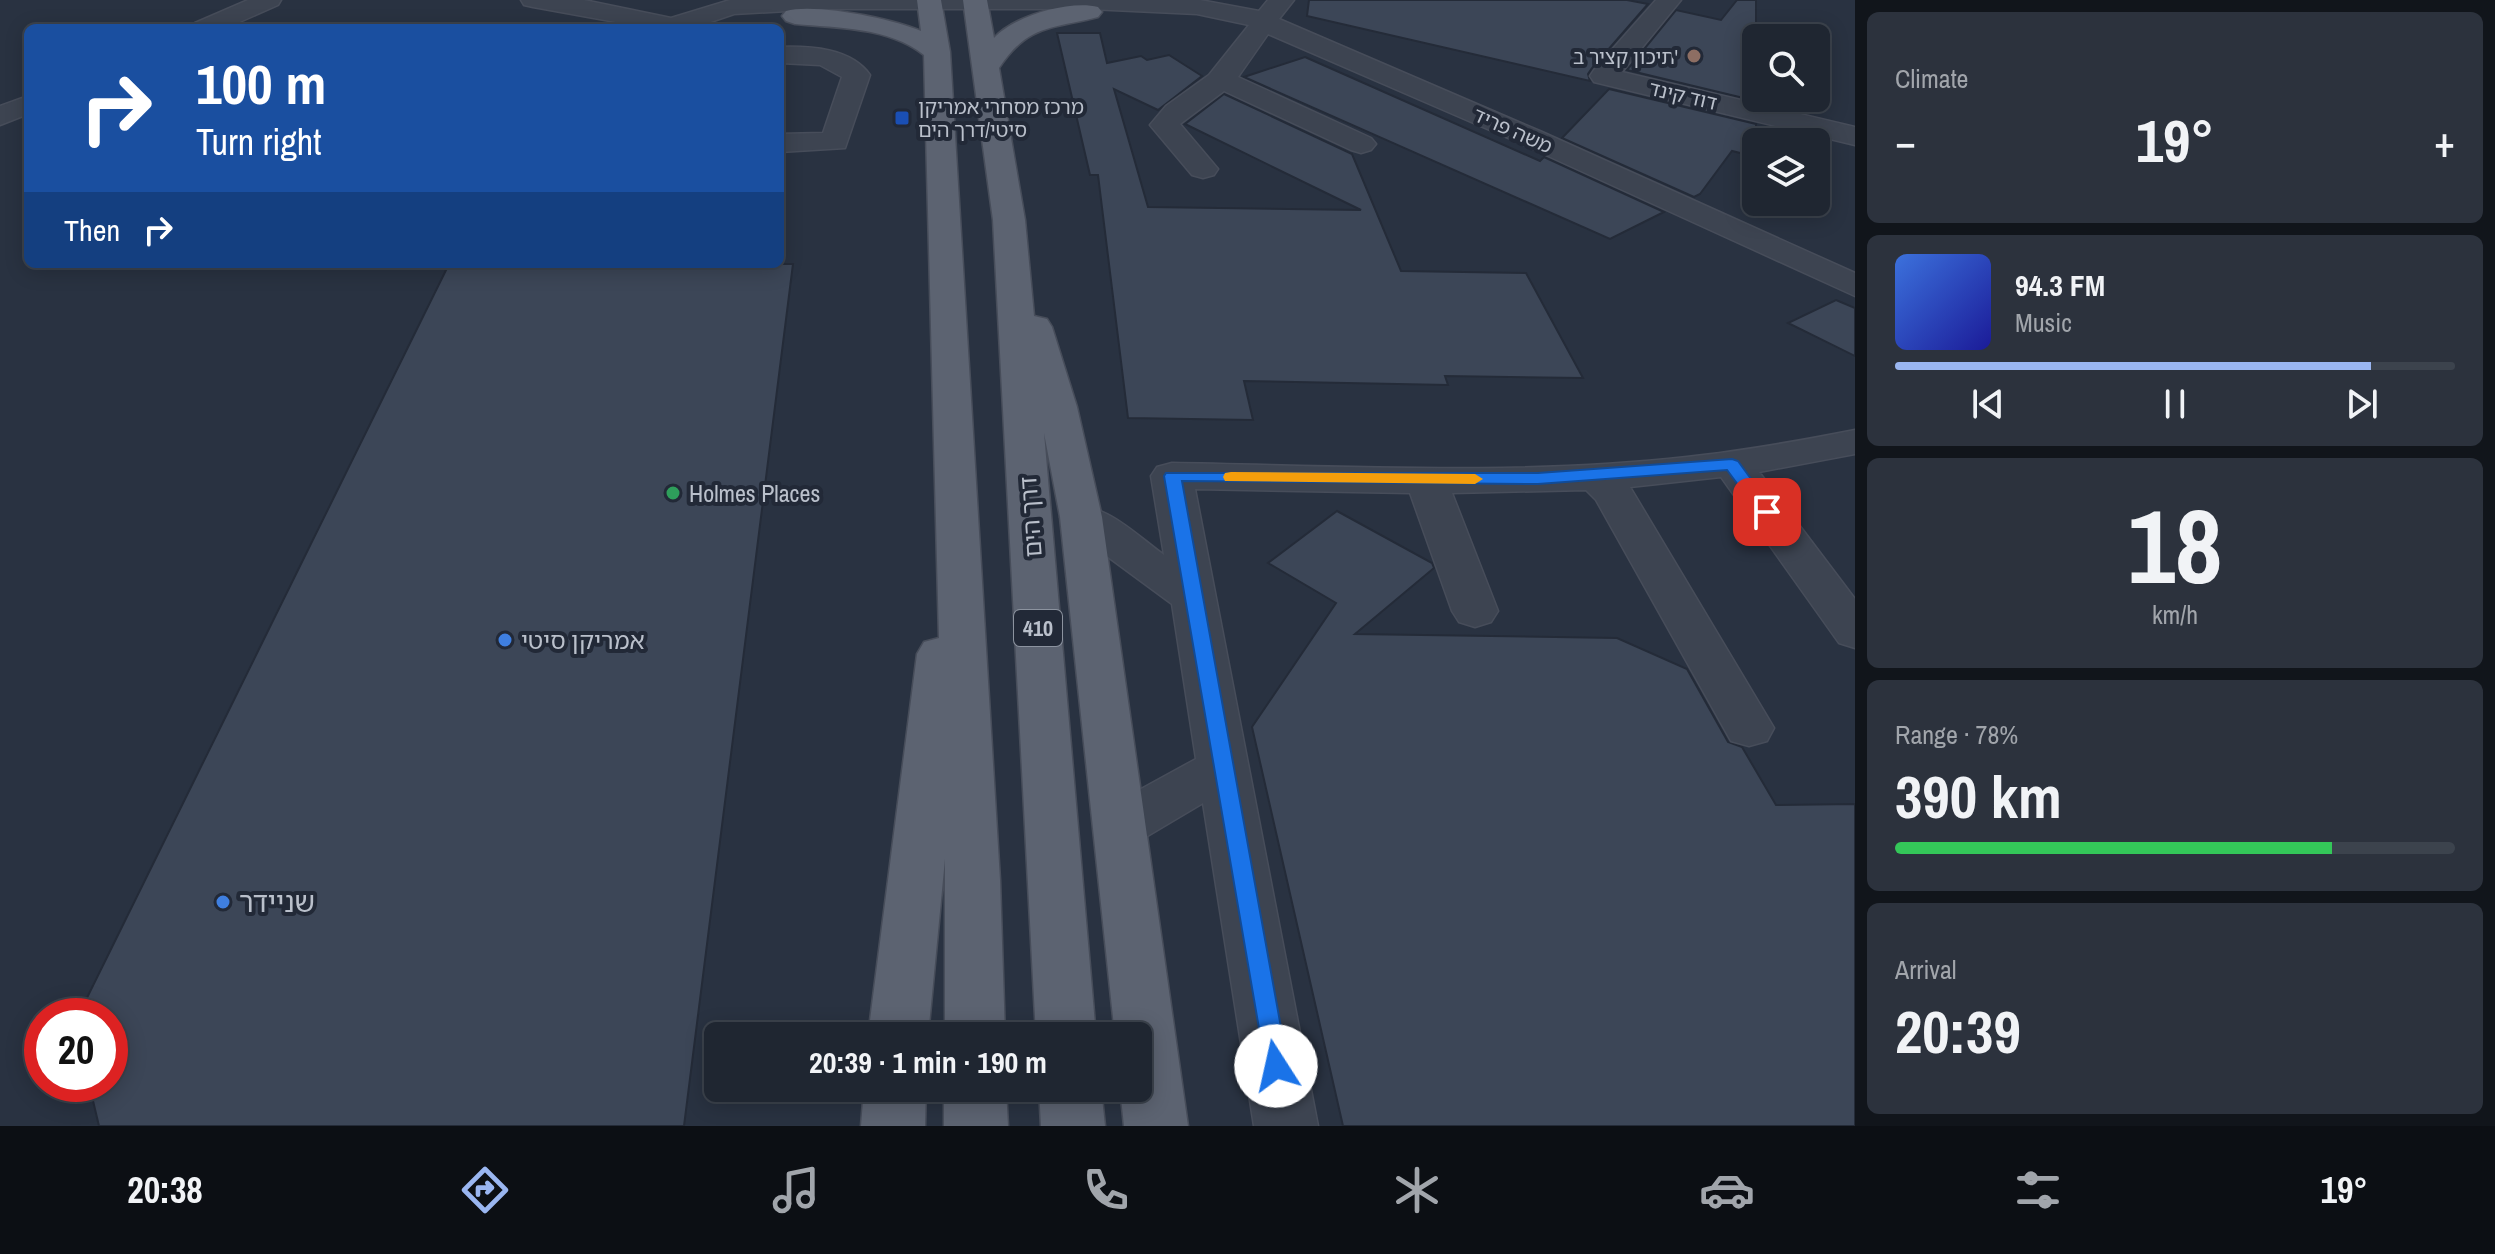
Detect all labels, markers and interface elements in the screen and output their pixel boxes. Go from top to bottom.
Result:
map controls [1742,24,1830,216]
button: search [1742,24,1830,112]
place label: תיכון קציר ב' [1573,43,1678,70]
text: 100 m [196,46,326,121]
marker: תיכון קציר ב' [1685,47,1703,65]
icon: right [64,56,168,160]
text: Climate [1895,61,1968,96]
street label: דוד קינד [1646,74,1720,116]
place label: מרכז מסחרי אמריקן סיטי/דרך הים [918,93,1084,143]
text: 19° [2136,100,2214,181]
street label: משה פריד [1469,101,1557,159]
marker: מרכז מסחרי אמריקן סיטי/דרך הים [893,109,911,127]
text: − [1895,111,1916,171]
text: + [2434,111,2455,171]
text: Turn right [196,118,321,166]
button: layers [1742,128,1830,216]
icon: right [136,208,180,252]
text: Then [64,210,120,250]
text: 94.3 FM [2015,265,2105,305]
text: Music [2015,305,2072,340]
icon: previous [1966,382,2010,426]
icon: pause [2153,382,2197,426]
icon: next [2340,382,2384,426]
text: 18 [2128,475,2222,615]
street label: דרך הים [1011,476,1049,558]
place label: Holmes Places [689,477,820,509]
pin [1733,478,1801,546]
marker: Holmes Places [664,484,682,502]
icon: arrive [1745,490,1789,534]
text: km/h [2152,597,2198,632]
road number: 410 [1014,610,1062,646]
place label: אמריקן סיטי [521,624,645,656]
marker: אמריקן סיטי [496,631,514,649]
text: Range · 78% [1895,717,2018,752]
text: 390 km [1895,756,2062,837]
place label: שניידר [239,883,315,921]
marker: שניידר [214,893,232,911]
text: Arrival [1895,952,1957,987]
text: 20:39 [1895,991,2021,1072]
speed limit sign: 20 [24,998,128,1102]
position arrow [1234,1024,1318,1108]
text: 20:39 · 1 min · 190 m [809,1042,1047,1082]
icon: directions [457,1162,513,1218]
icon: music [768,1162,824,1218]
icon: phone [1078,1162,1134,1218]
icon: climate [1389,1162,1445,1218]
icon: car [1699,1162,1755,1218]
icon: filters [2010,1162,2066,1218]
text: 20:38 [127,1166,203,1214]
text: 19° [2320,1166,2368,1214]

